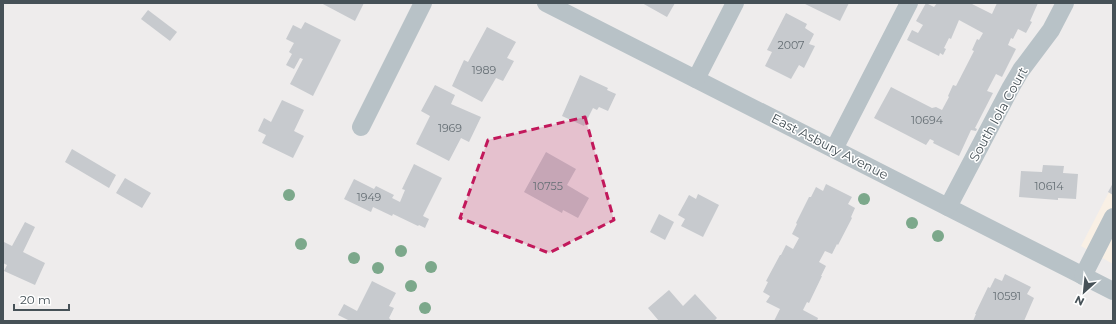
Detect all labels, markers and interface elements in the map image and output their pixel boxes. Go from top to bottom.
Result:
house number: 2007 [777,38,805,52]
house number: 1989 [472,63,496,77]
street label: South Iola Court [965,64,1031,164]
street label: East Asbury Avenue [769,110,891,182]
house number: 10694 [911,113,944,127]
house number: 1969 [438,121,462,135]
house number: 10755 [533,179,563,193]
house number: 10614 [1034,179,1064,193]
house number: 1949 [357,190,382,204]
north arrow [1064,272,1104,312]
scale bar [14,286,69,312]
house number: 10591 [993,289,1021,303]
text: 20 m [20,292,51,307]
text: N [1072,293,1087,309]

